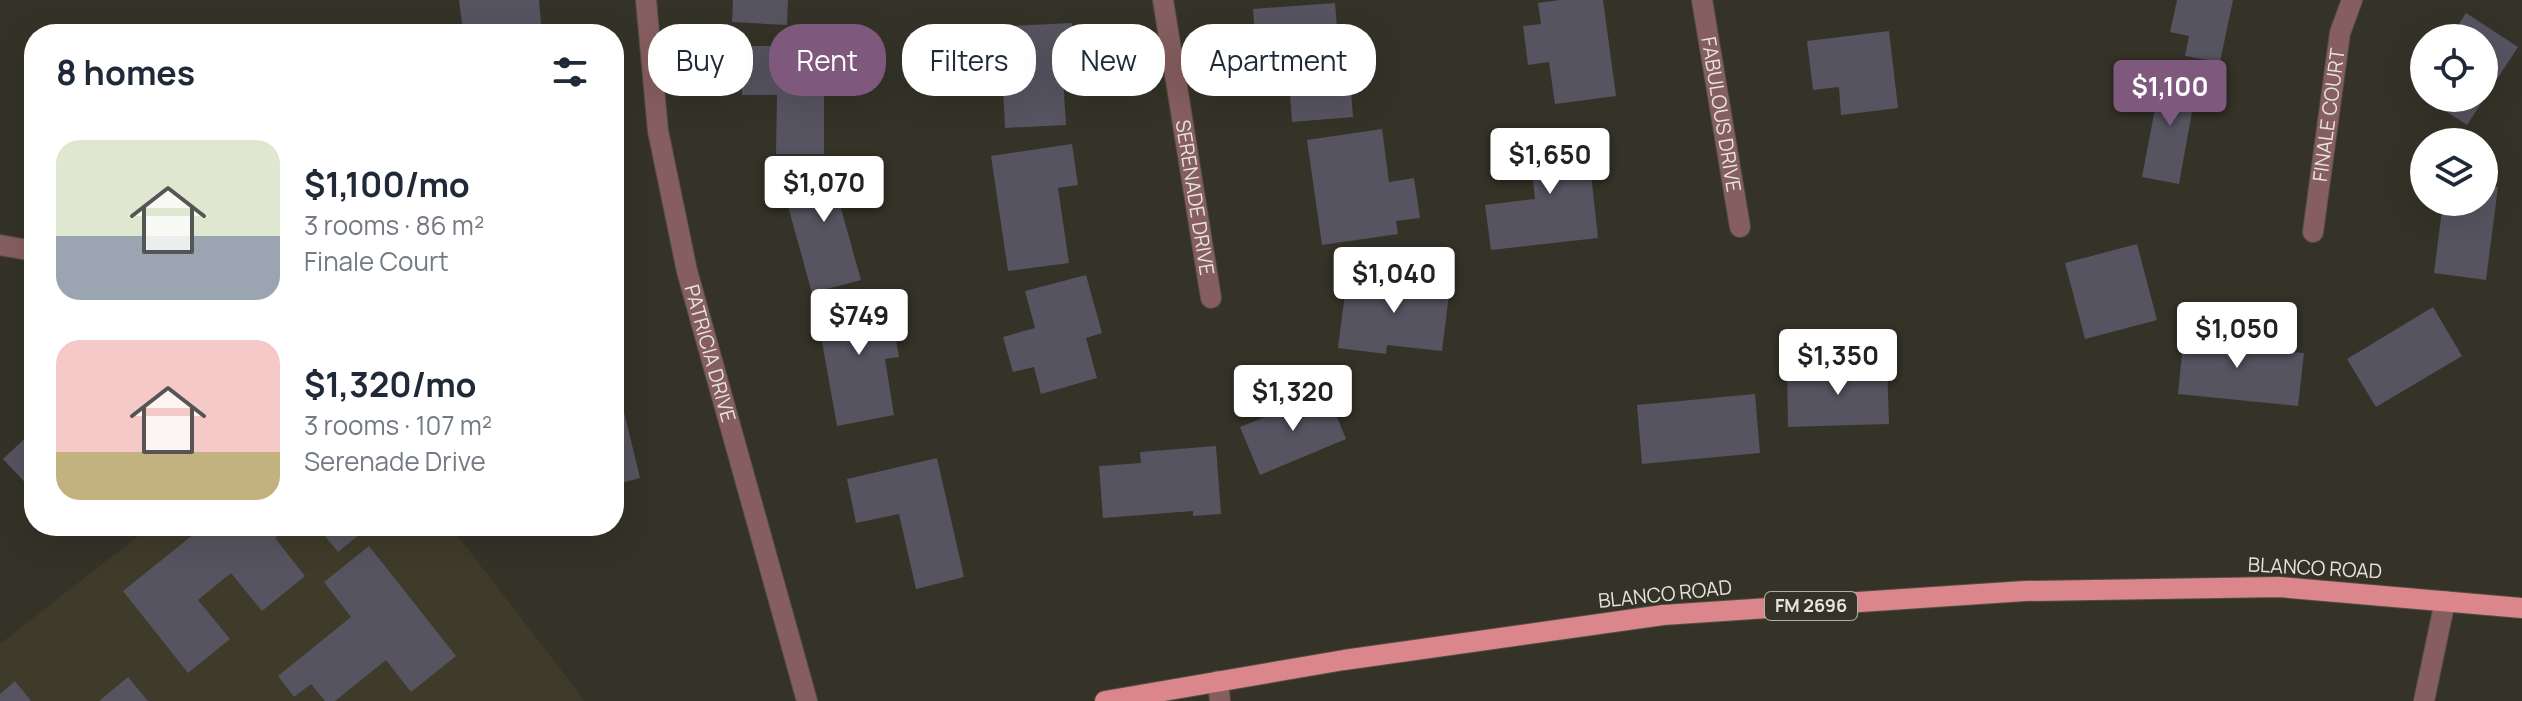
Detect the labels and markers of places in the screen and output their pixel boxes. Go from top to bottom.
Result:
pin: $1,100 [2105,60,2235,128]
pin: $1,650 [1485,128,1615,196]
pin: $1,070 [759,156,889,224]
pin: $1,040 [1329,247,1459,315]
pin: $749 [812,289,906,357]
pin: $1,050 [2172,302,2302,370]
pin: $1,350 [1773,329,1903,397]
pin: $1,320 [1228,365,1358,433]

